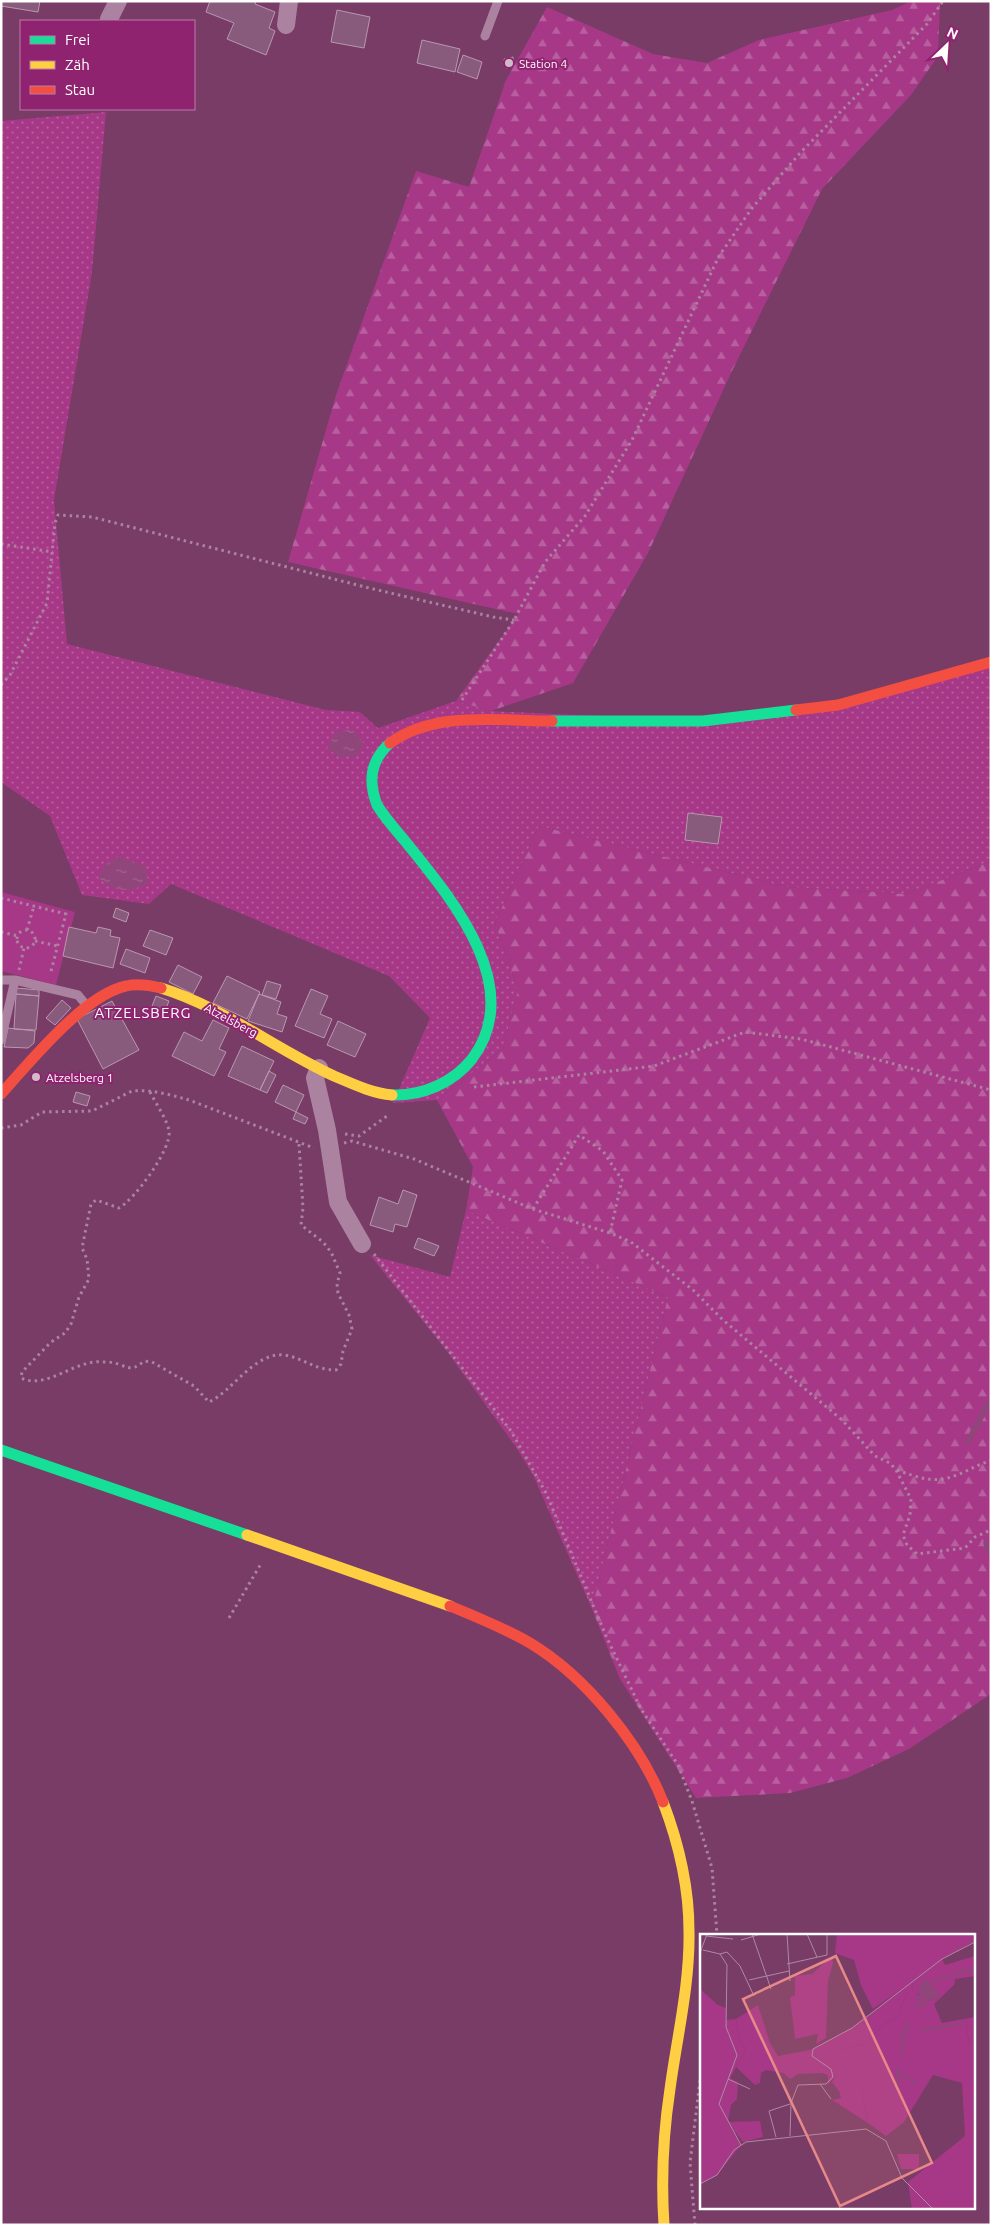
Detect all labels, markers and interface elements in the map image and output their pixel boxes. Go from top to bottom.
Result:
legend [20,20,195,110]
north arrow [922,20,972,70]
text: N [944,24,961,43]
text: Frei [65,31,90,48]
text: Zäh [65,56,90,73]
marker: Station 4 [503,57,515,69]
place label: Station 4 [519,57,567,70]
text: Stau [65,81,95,98]
street label: Atzelsberg [202,1001,260,1039]
district label: ATZELSBERG [94,1004,192,1021]
marker: Atzelsberg 1 [30,1071,42,1083]
place label: Atzelsberg 1 [46,1071,114,1084]
inset map [700,1934,974,2208]

